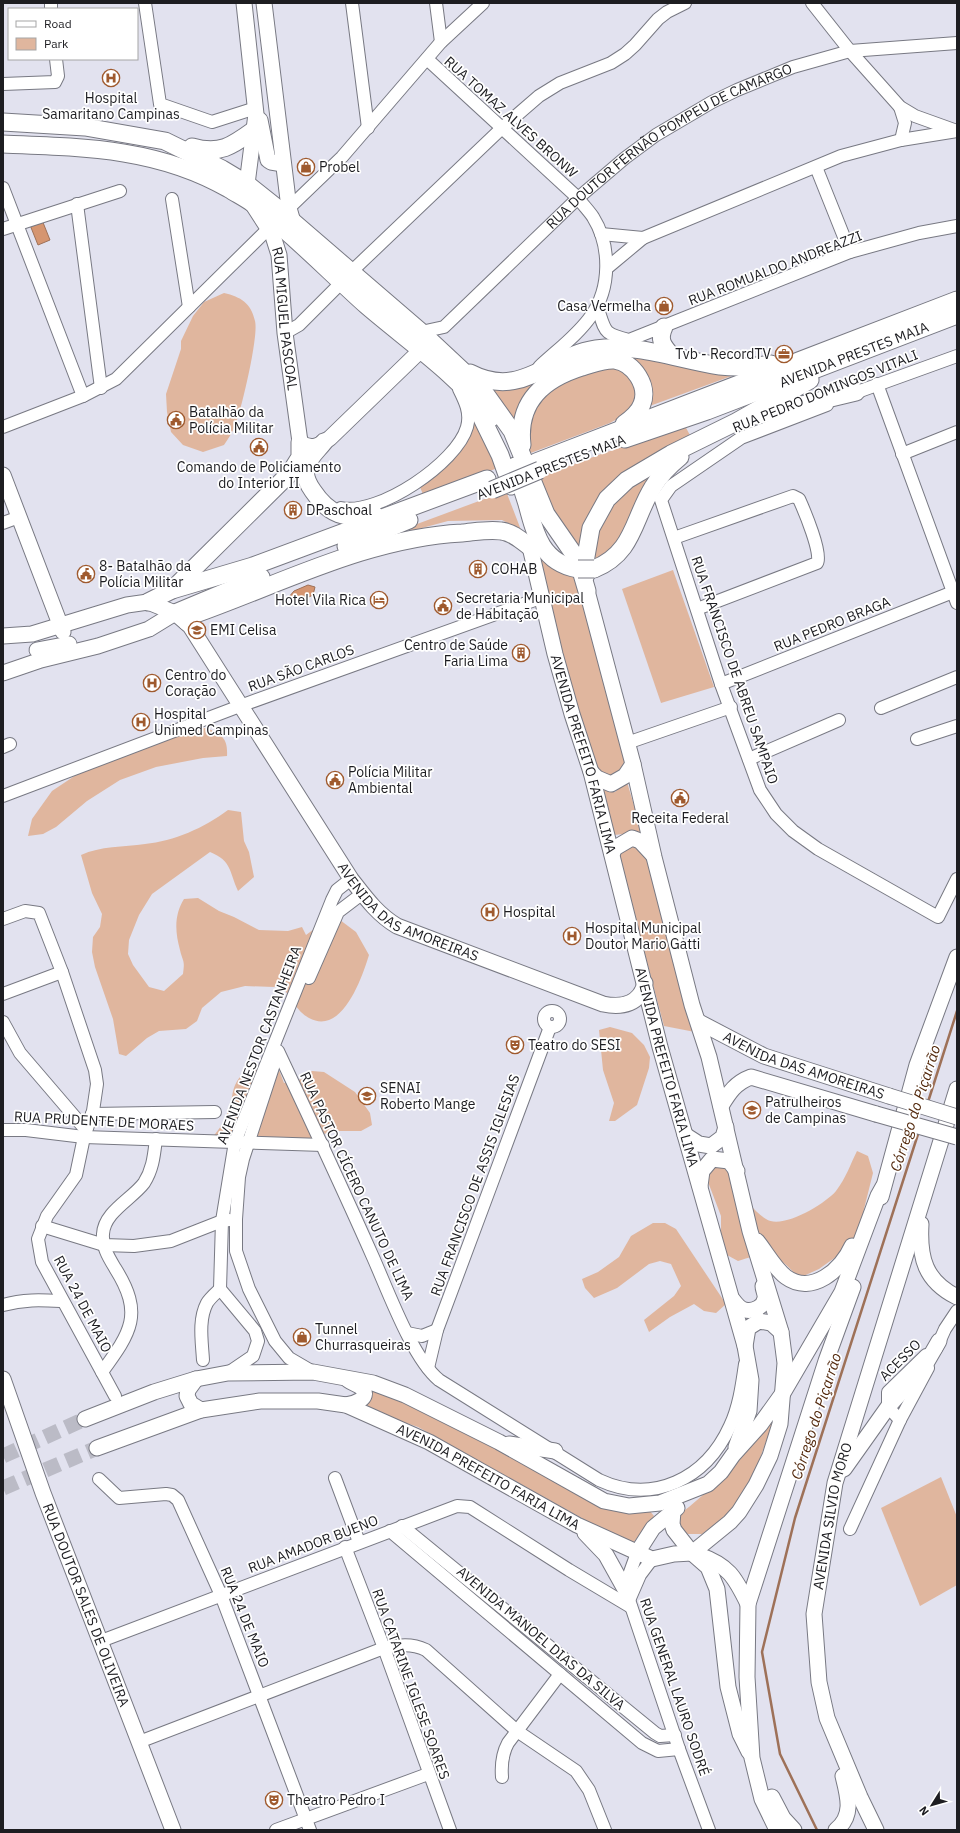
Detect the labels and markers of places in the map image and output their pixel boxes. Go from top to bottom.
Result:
hospital icon: Hospital Samaritano Campinas [101,68,121,88]
place label: Hospital Samaritano Campinas [42,89,180,123]
shop icon: Probel [296,157,316,177]
place label: Probel [319,158,360,176]
shop icon: Casa Vermelha [654,296,674,316]
place label: Casa Vermelha [557,297,652,315]
office icon: Tvb - RecordTV [774,344,794,364]
place label: Tvb - RecordTV [675,345,771,363]
place label: Batalhão da Polícia Militar [189,403,273,437]
public building icon: Batalhão da Polícia Militar [166,410,186,430]
public building icon: Comando de Policiamento do Interior II [249,437,269,457]
place label: Comando de Policiamento do Interior II [177,458,341,492]
building icon: DPaschoal [283,500,303,520]
place label: DPaschoal [306,501,372,519]
place label: 8- Batalhão da Polícia Militar [99,557,192,591]
building icon: COHAB [468,559,488,579]
place label: COHAB [491,560,537,578]
public building icon: 8- Batalhão da Polícia Militar [76,564,96,584]
place label: Secretaria Municipal de Habitação [456,589,584,623]
hotel icon: Hotel Vila Rica [369,590,389,610]
place label: Hotel Vila Rica [275,591,367,609]
public building icon: Secretaria Municipal de Habitação [433,596,453,616]
school or university icon: EMI Celisa [187,620,207,640]
place label: EMI Celisa [210,621,277,639]
place label: Centro de Saúde Faria Lima [404,636,509,670]
building icon: Centro de Saúde Faria Lima [511,643,531,663]
place label: Centro do Coração [165,666,227,700]
hospital icon: Centro do Coração [142,673,162,693]
place label: Hospital Unimed Campinas [154,705,269,739]
hospital icon: Hospital Unimed Campinas [131,712,151,732]
place label: Polícia Militar Ambiental [348,763,432,797]
public building icon: Polícia Militar Ambiental [325,770,345,790]
public building icon: Receita Federal [670,788,690,808]
place label: Receita Federal [631,809,729,827]
hospital icon: Hospital [480,902,500,922]
place label: Hospital [503,903,556,921]
place label: Hospital Municipal Doutor Mario Gatti [585,919,702,953]
hospital icon: Hospital Municipal Doutor Mario Gatti [562,926,582,946]
theatre icon: Teatro do SESI [505,1035,525,1055]
place label: Teatro do SESI [528,1036,621,1054]
place label: SENAI Roberto Mange [380,1079,476,1113]
school or university icon: SENAI Roberto Mange [357,1086,377,1106]
place label: Patrulheiros de Campinas [765,1093,847,1127]
school or university icon: Patrulheiros de Campinas [742,1100,762,1120]
place label: Tunnel Churrasqueiras [315,1320,411,1354]
shop icon: Tunnel Churrasqueiras [292,1327,312,1347]
theatre icon: Theatro Pedro I [264,1790,284,1810]
place label: Theatro Pedro I [287,1791,385,1809]

